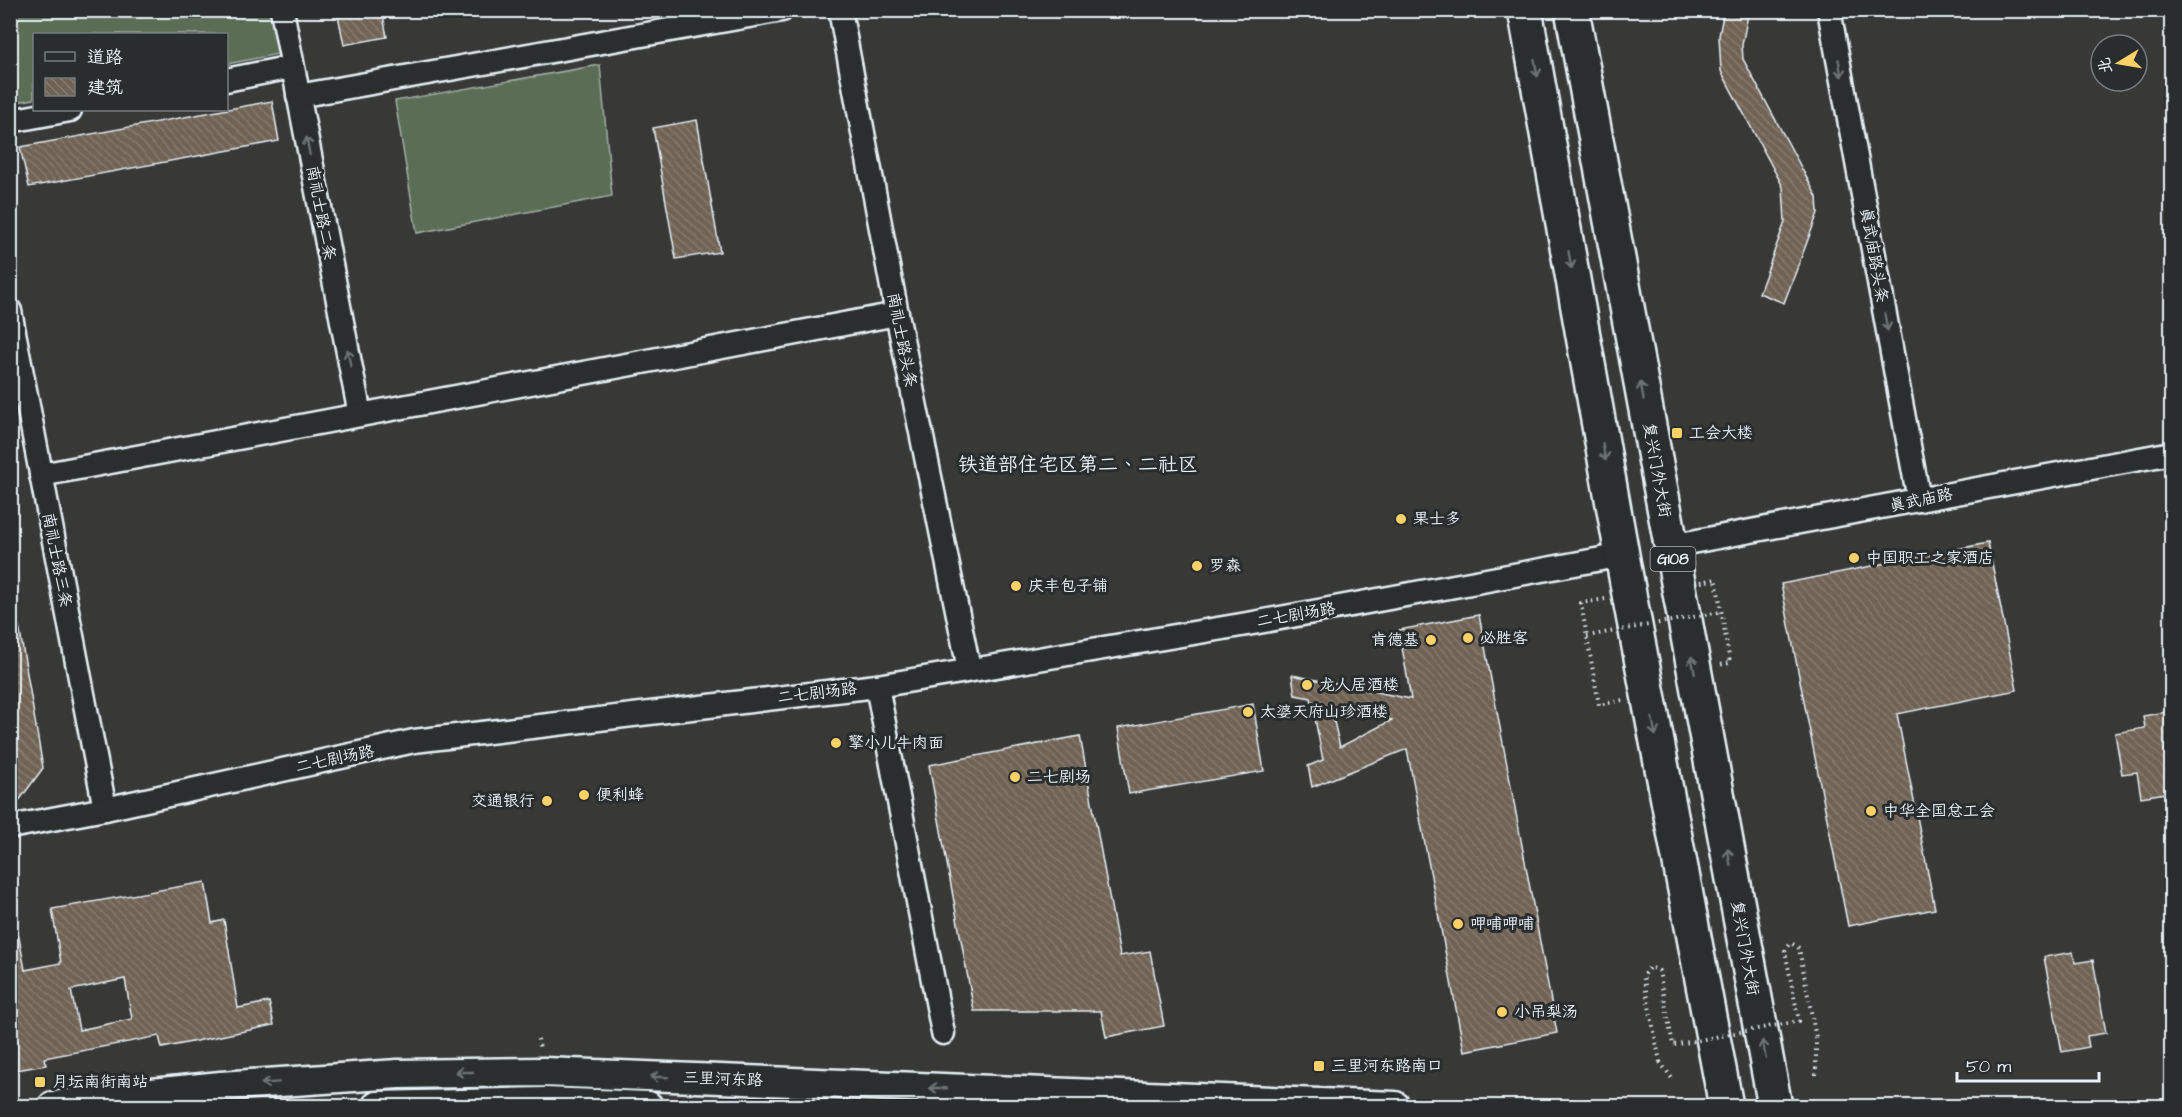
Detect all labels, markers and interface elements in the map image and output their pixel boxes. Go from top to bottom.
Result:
legend [33,33,228,111]
north arrow [2089,33,2149,93]
text: 道路 [87,45,123,70]
text: 北 [2093,56,2118,76]
one-way arrow [1530,58,1541,77]
one-way arrow [1835,58,1846,77]
text: 建筑 [87,75,123,100]
one-way arrow [302,136,313,156]
street label: 南礼士路二条 [301,164,341,262]
street label: 真武庙路头条 [1855,206,1893,304]
one-way arrow [1565,250,1576,269]
street label: 南礼士路头条 [882,291,922,389]
one-way arrow [1881,311,1892,331]
one-way arrow [343,348,354,368]
one-way arrow [1636,382,1647,402]
street label: 复兴门外大街 [1638,421,1676,519]
place label: 工会大楼 [1689,422,1753,444]
marker: 工会大楼 [1670,426,1684,440]
one-way arrow [1599,442,1610,461]
district label: 铁道部住宅区第二、二社区 [958,451,1198,479]
street label: 真武庙路 [1887,483,1955,517]
place label: 果士多 [1413,508,1461,530]
street label: 南礼士路三条 [37,511,77,609]
marker: 果士多 [1394,512,1408,526]
road number: G108 [1650,547,1696,571]
place label: 中国职工之家酒店 [1866,547,1994,569]
marker: 中国职工之家酒店 [1847,551,1861,565]
place label: 罗森 [1209,555,1241,577]
marker: 罗森 [1190,559,1204,573]
place label: 庆丰包子铺 [1028,575,1108,597]
marker: 庆丰包子铺 [1009,579,1023,593]
street label: 二七剧场路 [1255,597,1337,633]
place label: 必胜客 [1480,627,1528,649]
place label: 肯德基 [1371,629,1419,651]
marker: 必胜客 [1461,631,1475,645]
marker: 肯德基 [1424,633,1438,647]
one-way arrow [1687,656,1698,676]
place label: 龙人居酒楼 [1319,674,1399,696]
street label: 二七剧场路 [776,677,858,709]
marker: 龙人居酒楼 [1300,678,1314,692]
place label: 太婆天府山珍酒楼 [1260,701,1388,723]
marker: 太婆天府山珍酒楼 [1241,705,1255,719]
one-way arrow [1648,716,1659,736]
place label: 擎小儿牛肉面 [848,732,944,754]
marker: 擎小儿牛肉面 [829,736,843,750]
street label: 二七剧场路 [294,740,376,778]
place label: 二七剧场 [1027,766,1091,788]
marker: 二七剧场 [1008,770,1022,784]
place label: 便利蜂 [596,784,644,806]
marker: 便利蜂 [577,788,591,802]
place label: 交通银行 [471,790,535,812]
marker: 交通银行 [540,794,554,808]
place label: 中华全国总工会 [1883,800,1995,822]
marker: 中华全国总工会 [1864,804,1878,818]
one-way arrow [1723,848,1734,868]
street label: 复兴门外大街 [1726,899,1764,997]
place label: 呷哺呷哺 [1470,913,1534,935]
marker: 呷哺呷哺 [1451,917,1465,931]
place label: 小吊梨汤 [1514,1001,1578,1023]
marker: 小吊梨汤 [1495,1005,1509,1019]
one-way arrow [1758,1040,1769,1059]
scale bar [1957,1045,2100,1083]
text: 50 m [1966,1054,2011,1079]
place label: 三里河东路南口 [1331,1055,1443,1077]
marker: 三里河东路南口 [1312,1059,1326,1073]
one-way arrow [455,1066,475,1078]
street label: 三里河东路 [683,1067,763,1091]
place label: 月坛南街南站 [52,1071,148,1093]
one-way arrow [650,1071,670,1082]
marker: 月坛南街南站 [33,1075,47,1089]
one-way arrow [260,1078,280,1089]
one-way arrow [928,1082,948,1094]

